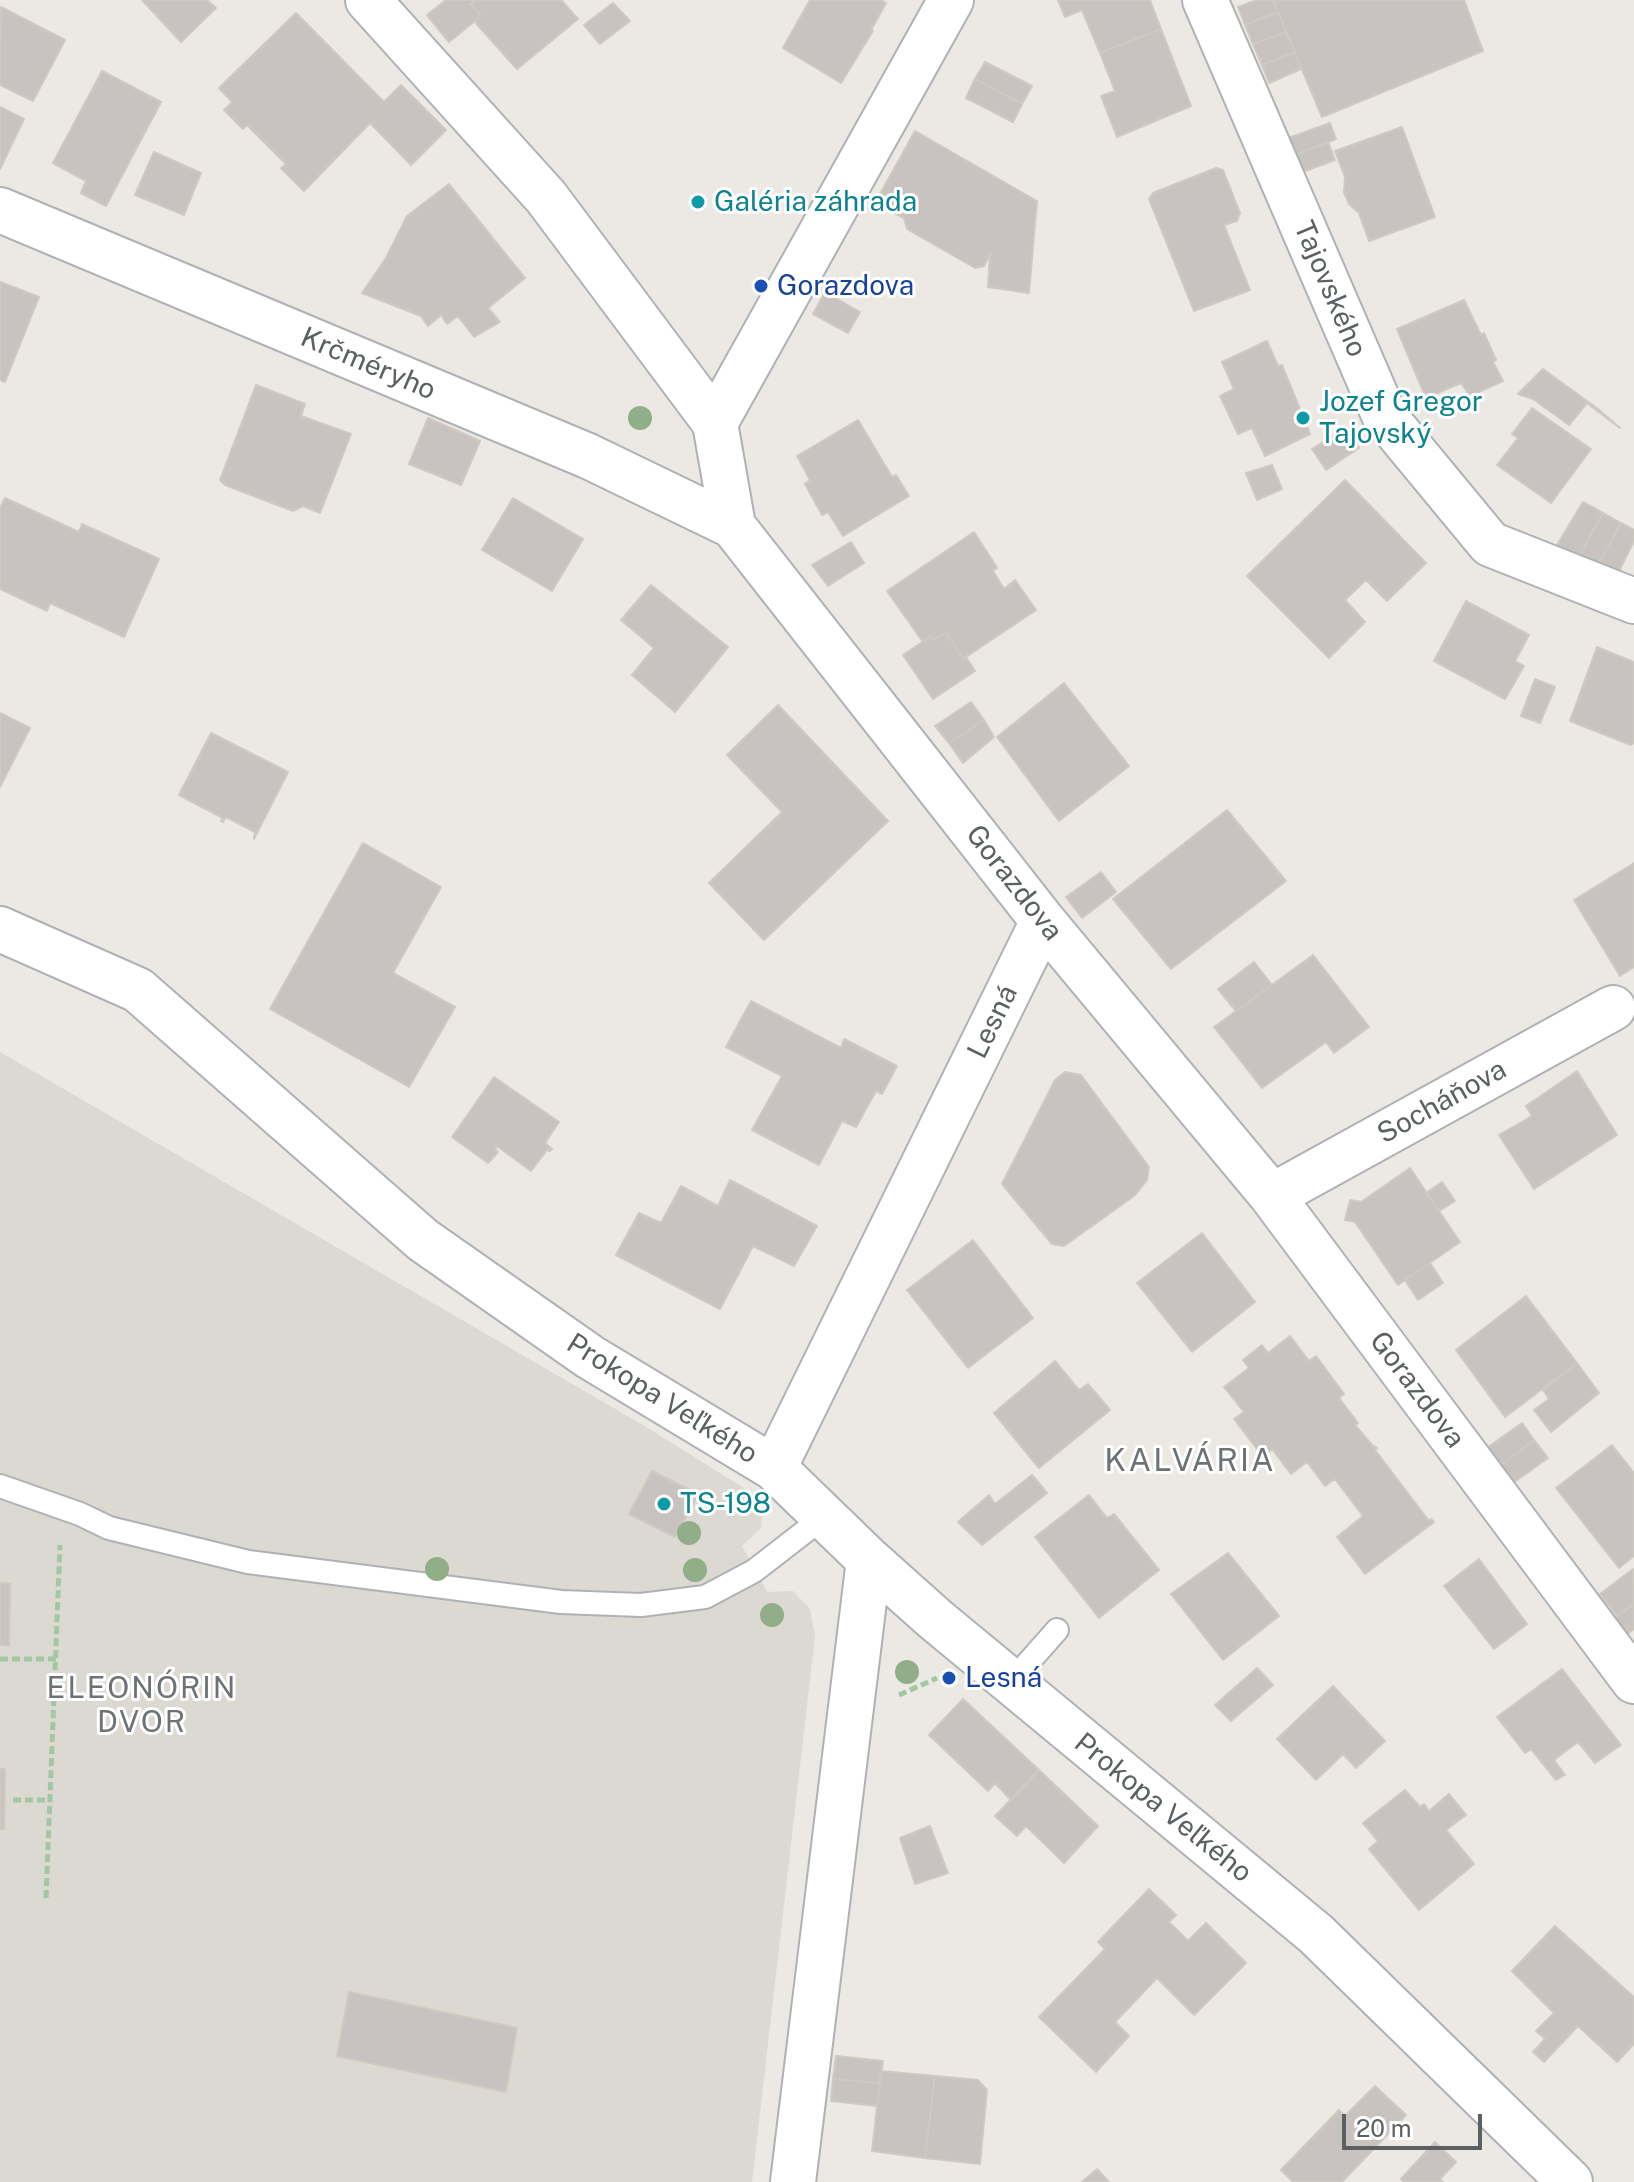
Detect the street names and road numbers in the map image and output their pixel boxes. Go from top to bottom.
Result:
street label: Tajovského [1286,216,1374,362]
street label: Krčméryho [295,321,441,407]
street label: Gorazdova [959,819,1069,947]
street label: Lesná [961,980,1025,1064]
street label: Socháňova [1372,1053,1512,1151]
street label: Gorazdova [1362,1325,1472,1455]
street label: Prokopa Veľkého [560,1327,764,1471]
street label: Prokopa Veľkého [1067,1726,1259,1890]

